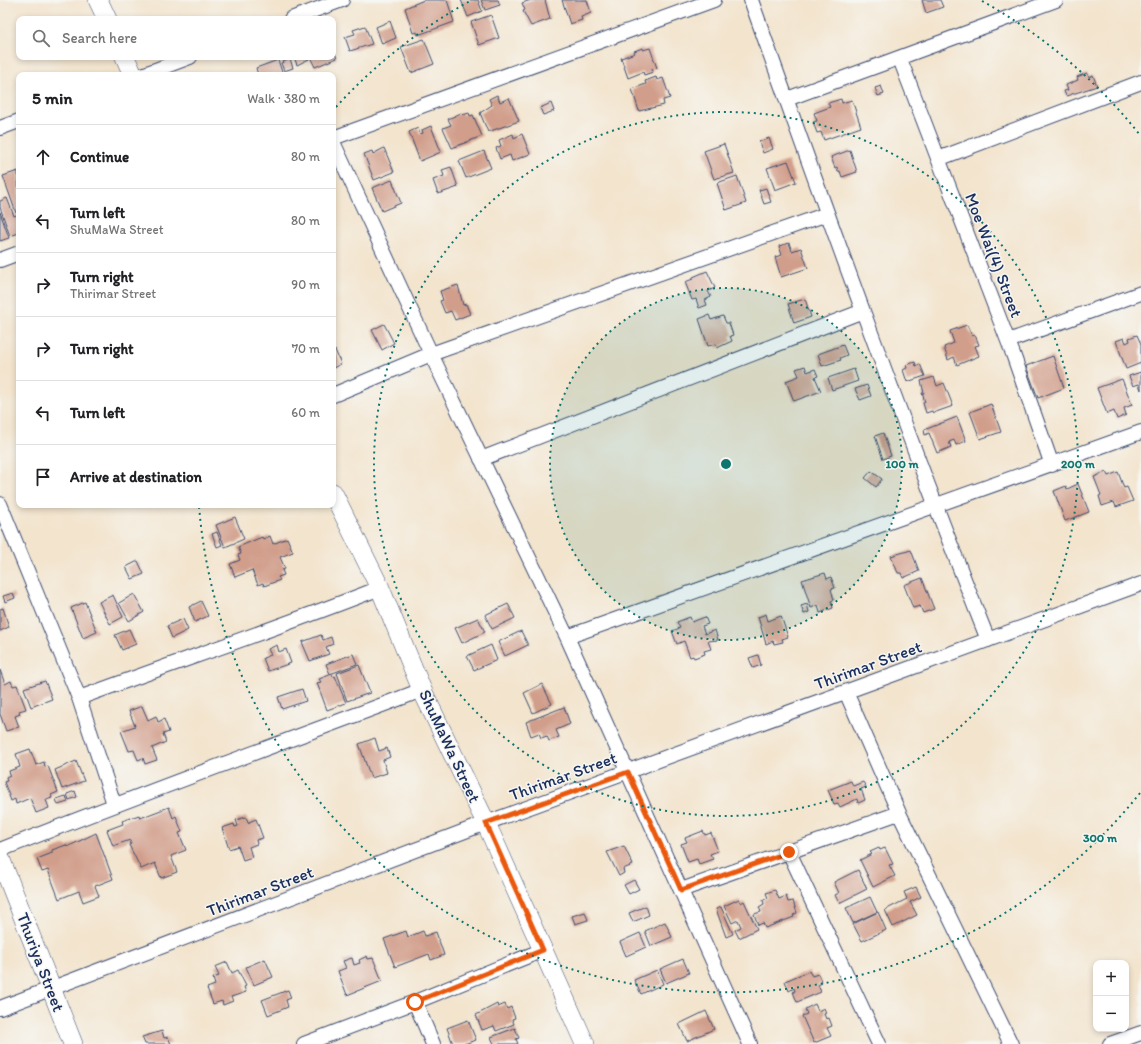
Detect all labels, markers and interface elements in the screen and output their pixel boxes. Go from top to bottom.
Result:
search box [16,16,336,60]
icon: search [30,27,52,49]
text: Search here [62,29,137,47]
text: 5 min [32,88,72,108]
text: Walk · 380 m [247,91,320,106]
icon: ahead [32,146,54,168]
text: Continue [70,148,129,166]
text: 80 m [291,149,320,164]
street label: Moe Wai(4) Street [961,190,1027,320]
text: Turn left [70,204,125,222]
icon: left [32,210,54,232]
text: 80 m [291,213,320,228]
text: ShuMaWa Street [70,222,164,237]
text: Turn right [70,268,134,286]
icon: right [32,274,54,296]
text: 90 m [291,277,320,292]
text: Thirimar Street [70,286,156,301]
icon: right [32,338,54,360]
text: Turn right [70,340,134,358]
text: 70 m [292,341,320,356]
icon: left [32,402,54,424]
text: Turn left [70,404,125,422]
text: 60 m [291,405,320,420]
centre of rings [719,457,733,471]
text: 100 m [885,457,919,471]
text: 200 m [1061,457,1096,471]
icon: arrive [32,466,54,488]
text: Arrive at destination [70,468,202,486]
street label: Thirimar Street [812,636,924,694]
street label: ShuMaWa Street [415,686,485,806]
street label: Thirimar Street [507,747,619,805]
text: 300 m [1083,831,1118,845]
route end [780,843,798,861]
street label: Thirimar Street [204,861,316,921]
street label: Thuriya Street [13,910,69,1014]
map controls [1093,960,1129,1032]
button: + [1093,960,1129,996]
route start [406,993,424,1011]
button: − [1093,996,1129,1032]

